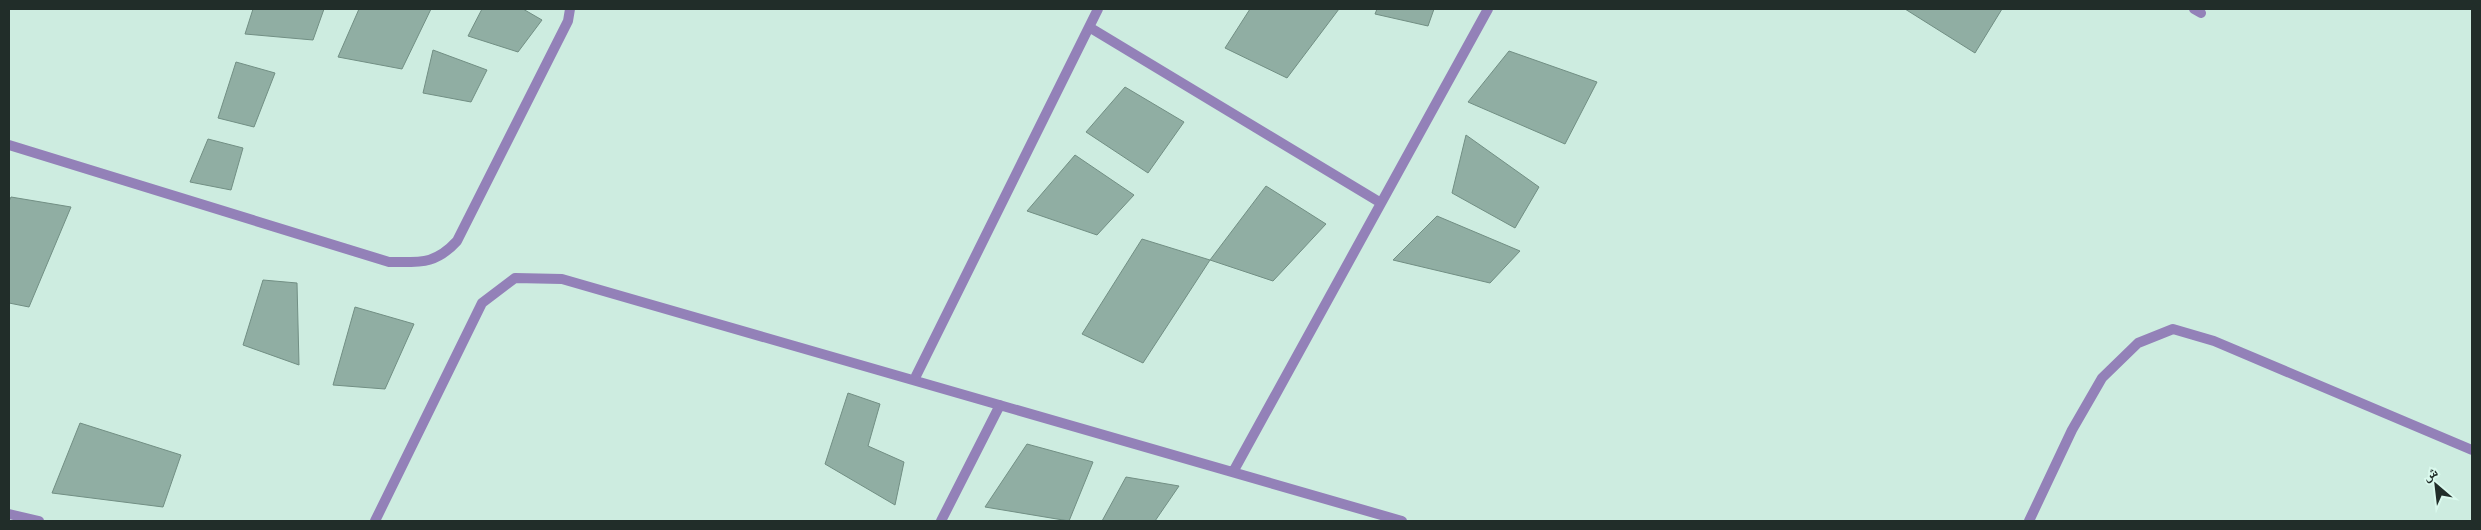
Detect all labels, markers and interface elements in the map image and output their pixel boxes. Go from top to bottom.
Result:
north arrow [2411,460,2461,510]
text: ش [2419,462,2441,485]

